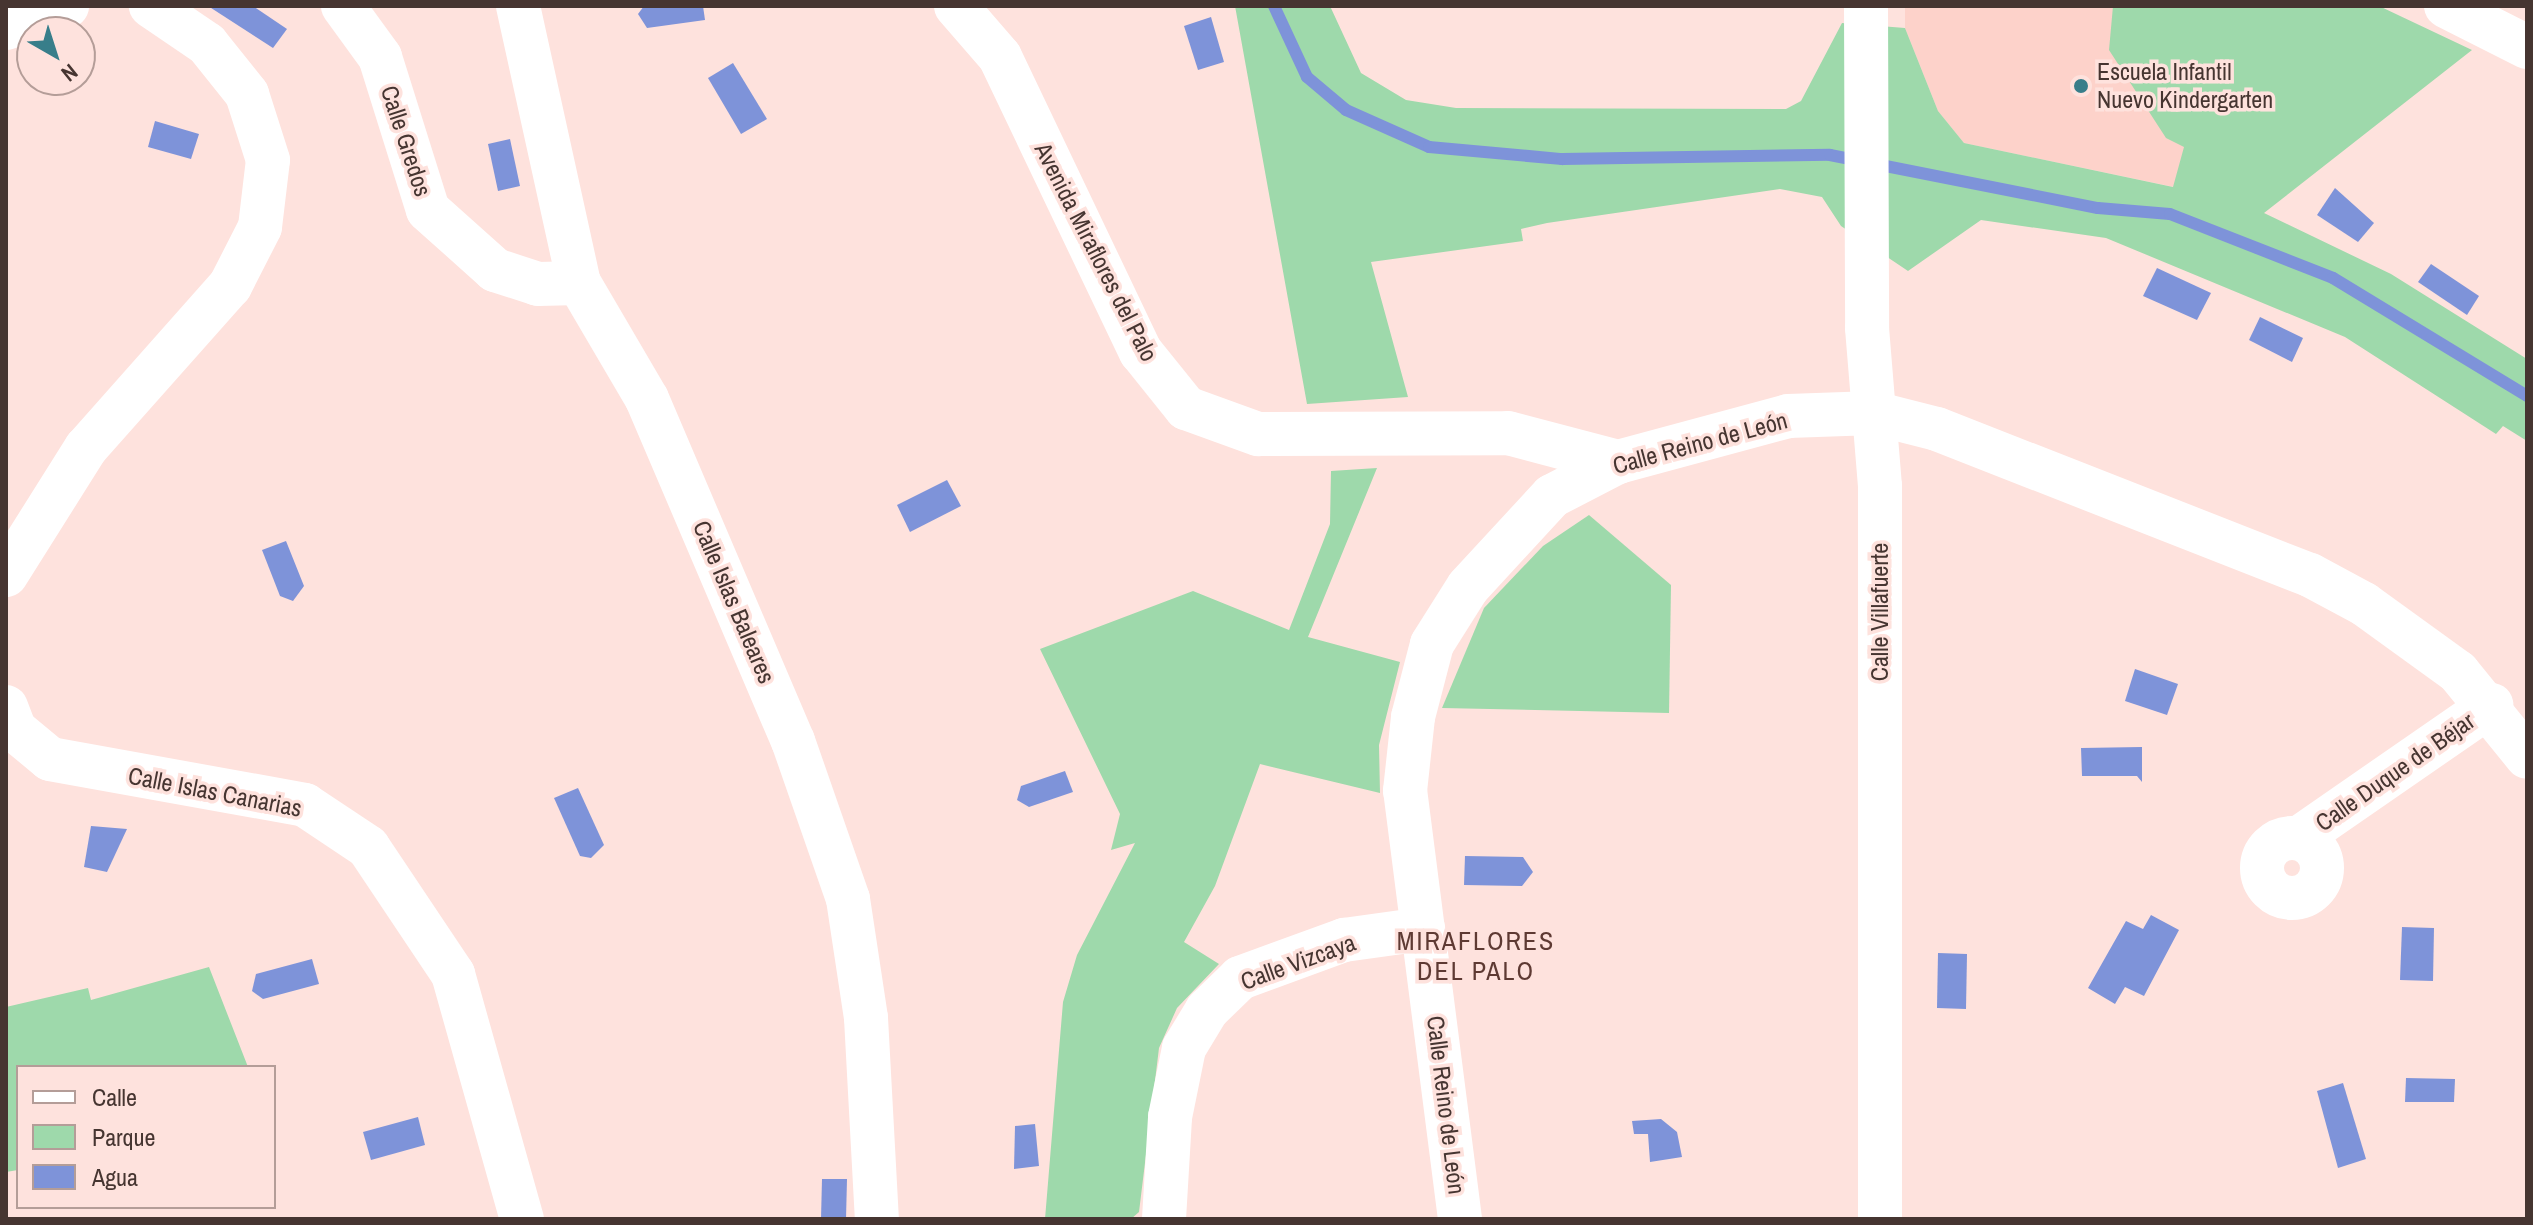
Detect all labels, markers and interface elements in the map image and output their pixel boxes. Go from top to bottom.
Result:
north arrow [16,16,96,96]
text: N [55,57,84,89]
place label: Escuela Infantil Nuevo Kindergarten [2097,58,2273,114]
marker: Escuela Infantil Nuevo Kindergarten [2072,77,2090,95]
street label: Calle Gredos [375,82,437,200]
street label: Avenida Miraflores del Palo [1028,138,1164,366]
street label: Calle Reino de León [1610,406,1790,480]
street label: Calle Islas Baleares [687,516,781,688]
street label: Calle Villafuerte [1866,543,1894,681]
street label: Calle Duque de Béjar [2310,707,2480,837]
street label: Calle Islas Canarias [126,761,304,823]
district label: MIRAFLORES DEL PALO [1397,925,1555,986]
street label: Calle Vizcaya [1237,928,1359,996]
street label: Calle Reino de León [1421,1014,1471,1196]
legend [16,1065,276,1209]
text: Calle [92,1081,137,1113]
text: Parque [92,1121,155,1153]
text: Agua [92,1161,138,1193]

